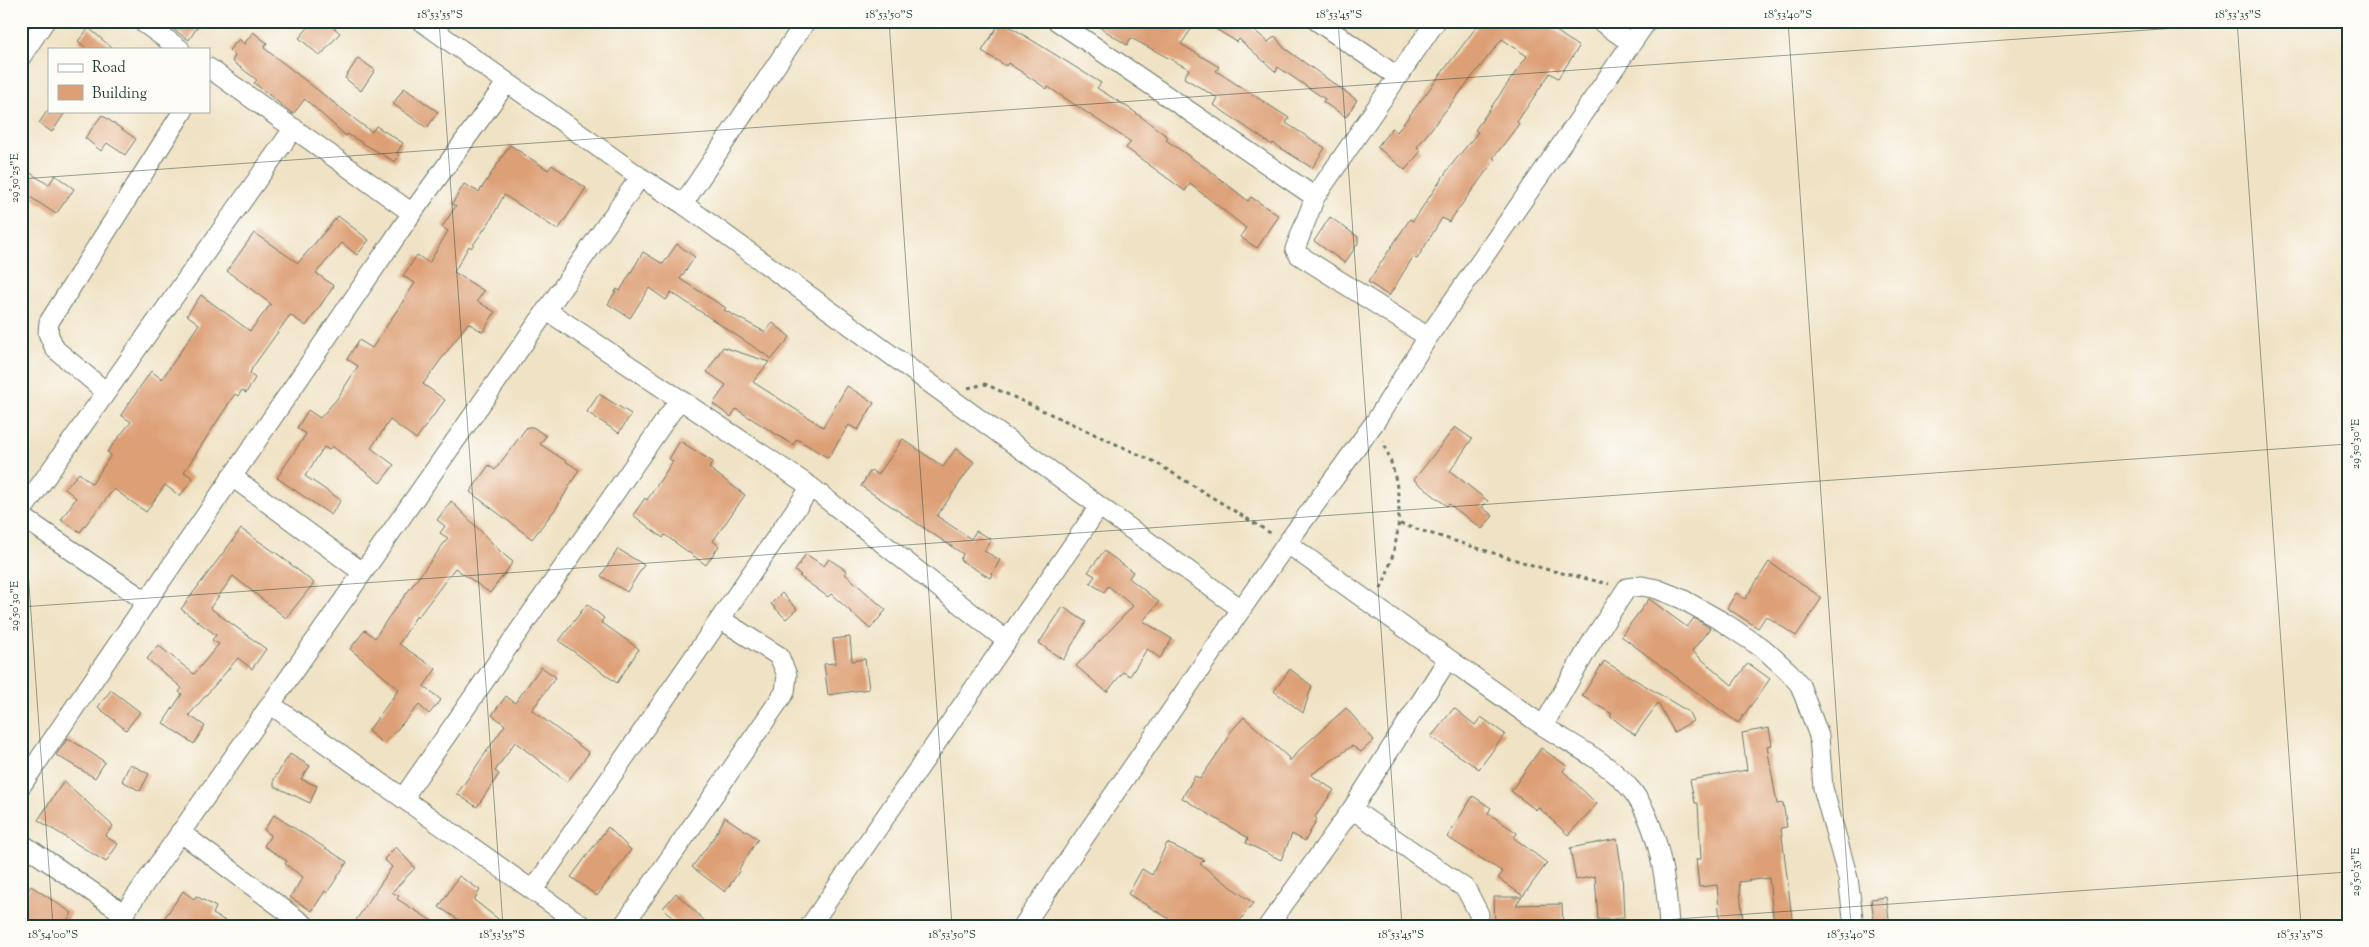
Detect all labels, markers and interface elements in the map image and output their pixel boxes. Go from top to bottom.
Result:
text: 18°53'55"S [417,6,463,24]
text: 18°53'50"S [865,6,913,24]
text: 18°53'45"S [1316,6,1362,24]
text: 18°53'40"S [1764,6,1812,24]
text: 18°53'35"S [2215,6,2261,24]
legend [48,48,210,112]
text: Road [92,58,126,79]
text: Building [92,84,147,105]
text: 29°50'25"E [6,152,24,203]
text: 29°50'30"E [2347,418,2365,469]
text: 29°50'30"E [6,580,24,631]
text: 29°50'35"E [2347,847,2365,896]
text: 18°54'00"S [28,926,78,944]
text: 18°53'55"S [479,926,525,944]
text: 18°53'50"S [928,926,976,944]
text: 18°53'45"S [1378,926,1424,944]
text: 18°53'40"S [1827,926,1875,944]
text: 18°53'35"S [2277,926,2323,944]

